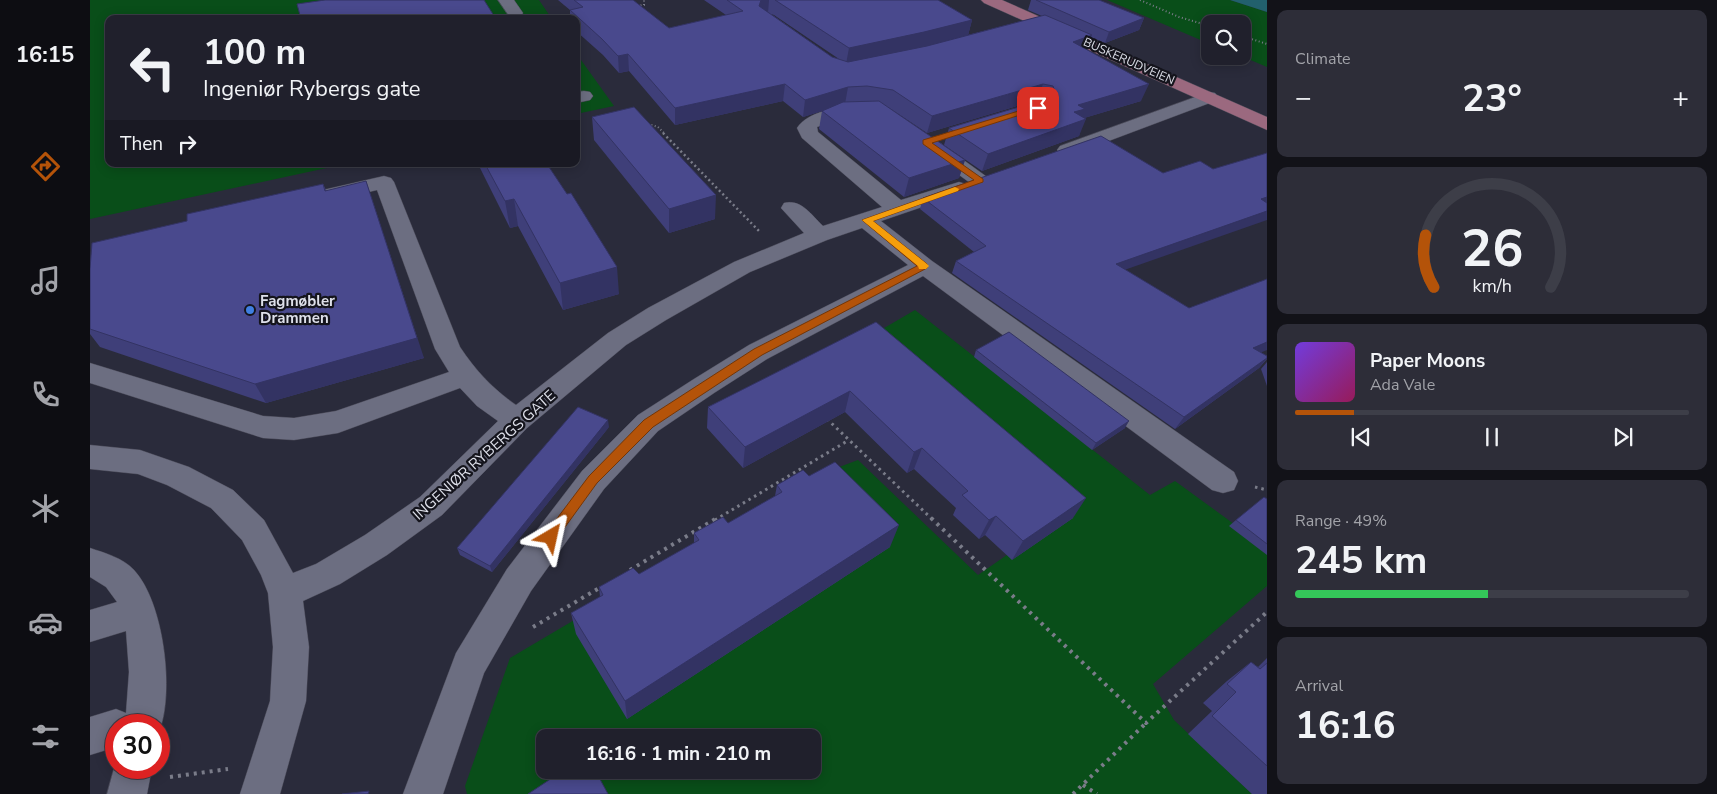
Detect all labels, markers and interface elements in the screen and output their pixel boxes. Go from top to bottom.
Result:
map controls [1201,15,1251,65]
button: search [1201,15,1251,65]
text: 100 m [203,29,306,76]
street label: BUSKERUDVEIEN [1081,34,1177,88]
icon: left [120,35,185,100]
text: 16:15 [16,40,74,70]
text: Climate [1295,48,1350,70]
text: 23° [1462,73,1522,124]
text: Ingeniør Rybergs gate [203,74,420,104]
text: − [1295,79,1312,117]
text: + [1672,79,1689,117]
pin [1017,87,1059,129]
icon: arrive [1024,94,1052,122]
icon: right [173,130,201,158]
text: Then [120,131,163,157]
icon: directions [28,149,63,184]
text: 26 [1461,213,1523,284]
icon: music [28,263,63,298]
text: km/h [1472,274,1512,298]
place label: Fagmøbler Drammen [260,291,335,328]
marker: Fagmøbler Drammen [244,304,256,316]
text: Paper Moons [1370,348,1485,374]
text: Ada Vale [1370,374,1435,396]
icon: phone [28,377,63,412]
street label: INGENIØR RYBERGS GATE [408,386,560,524]
icon: previous [1347,423,1375,451]
icon: pause [1478,423,1506,451]
icon: next [1609,423,1637,451]
icon: climate [28,491,63,526]
position arrow [524,510,576,562]
text: Range · 49% [1295,510,1387,532]
text: 245 km [1295,535,1427,586]
icon: car [28,605,63,640]
text: Arrival [1295,675,1343,697]
text: 16:16 [1295,700,1396,751]
speed limit sign: 30 [105,714,170,779]
icon: filters [28,719,63,754]
text: 16:16 · 1 min · 210 m [586,741,771,767]

